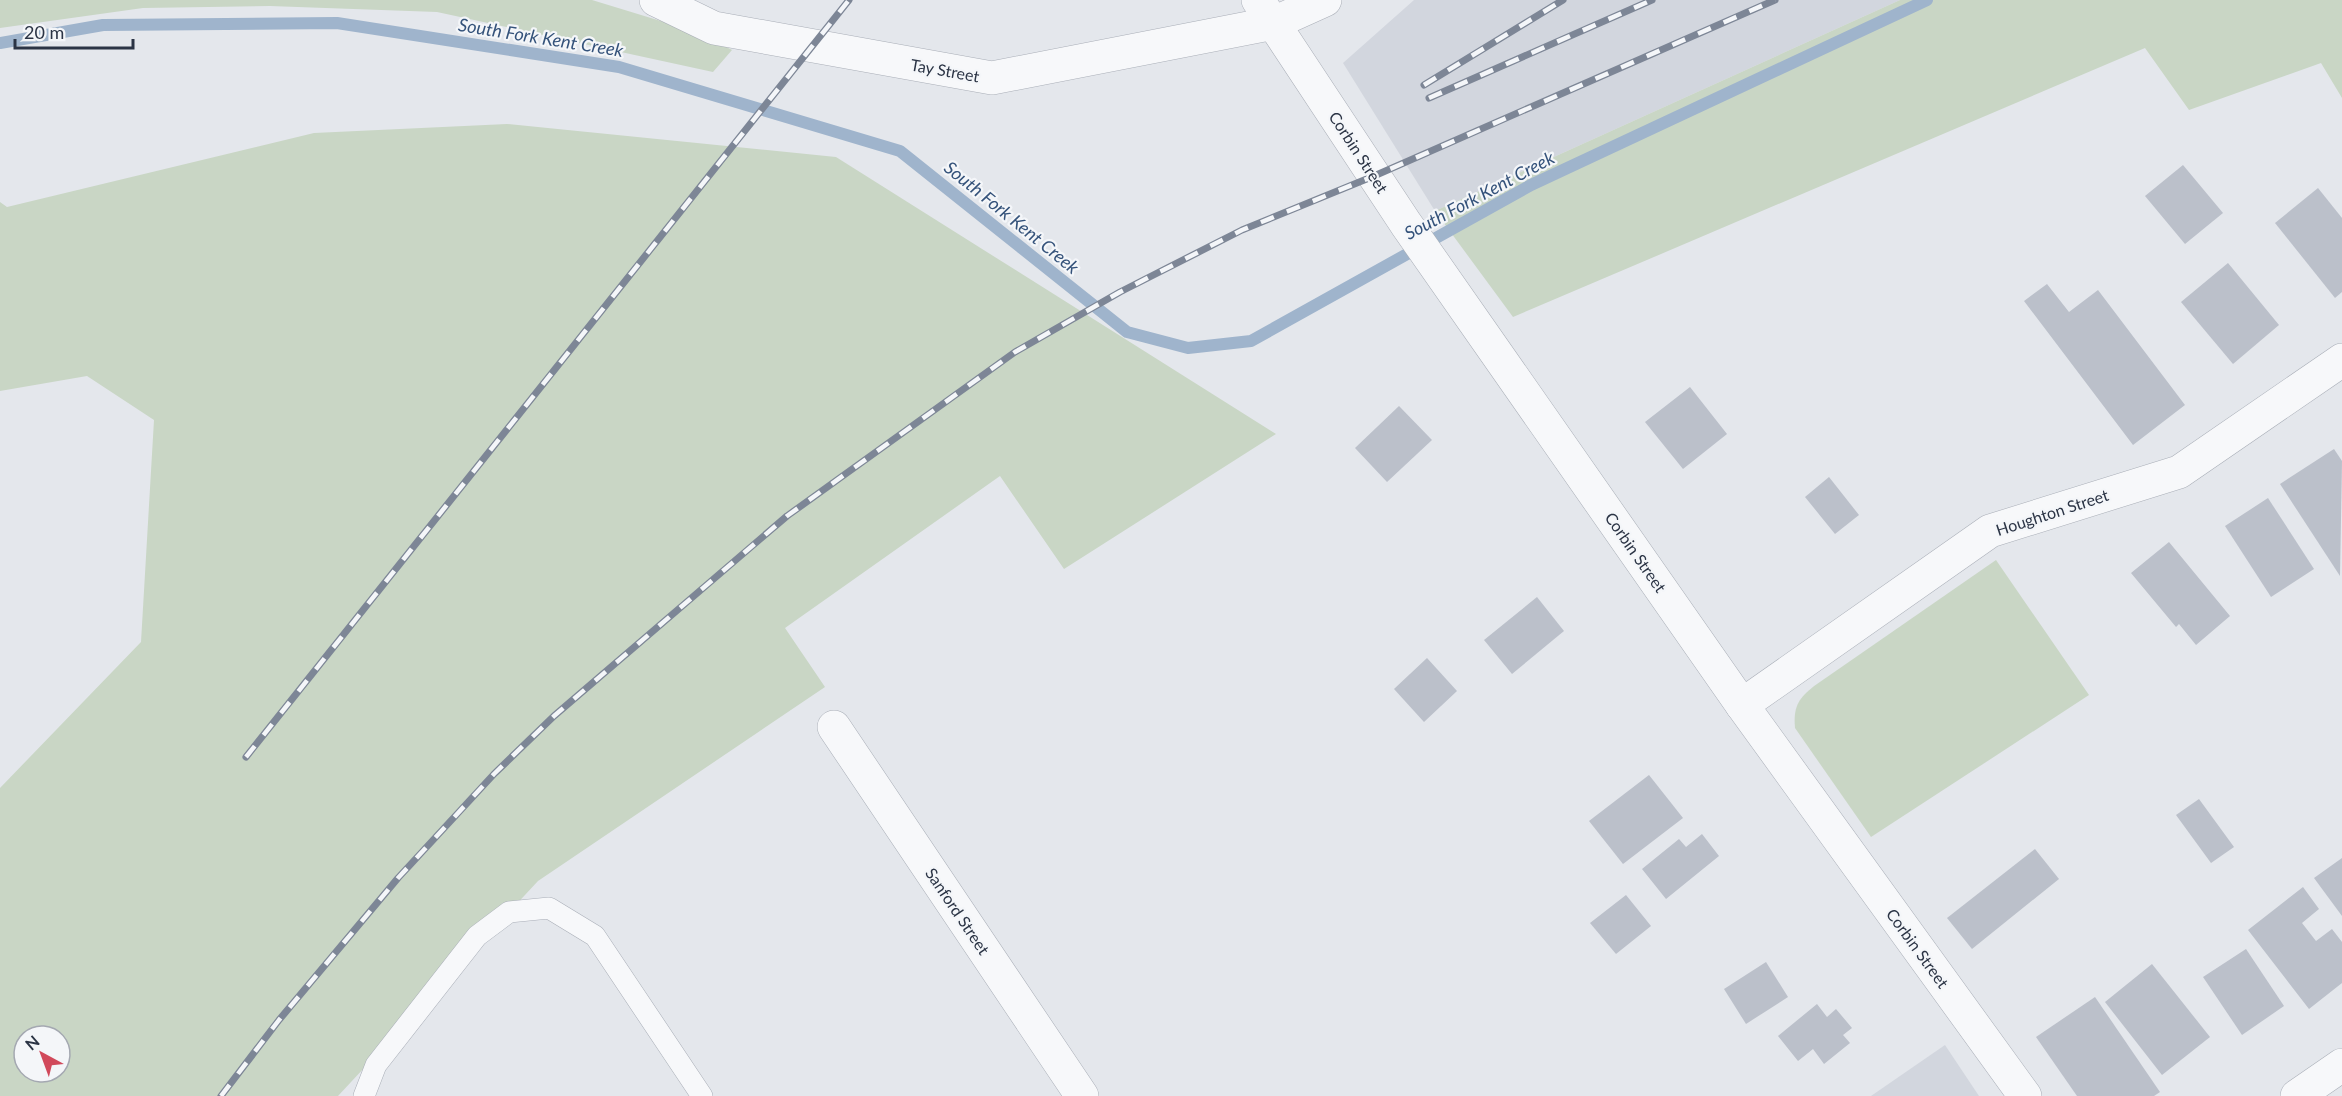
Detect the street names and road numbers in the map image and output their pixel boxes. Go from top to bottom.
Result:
street label: Tay Street [909,55,981,85]
street label: Corbin Street [1326,108,1393,197]
street label: Houghton Street [1993,485,2111,539]
street label: Corbin Street [1601,508,1671,596]
street label: Sanford Street [922,864,994,958]
street label: Corbin Street [1883,905,1953,992]

